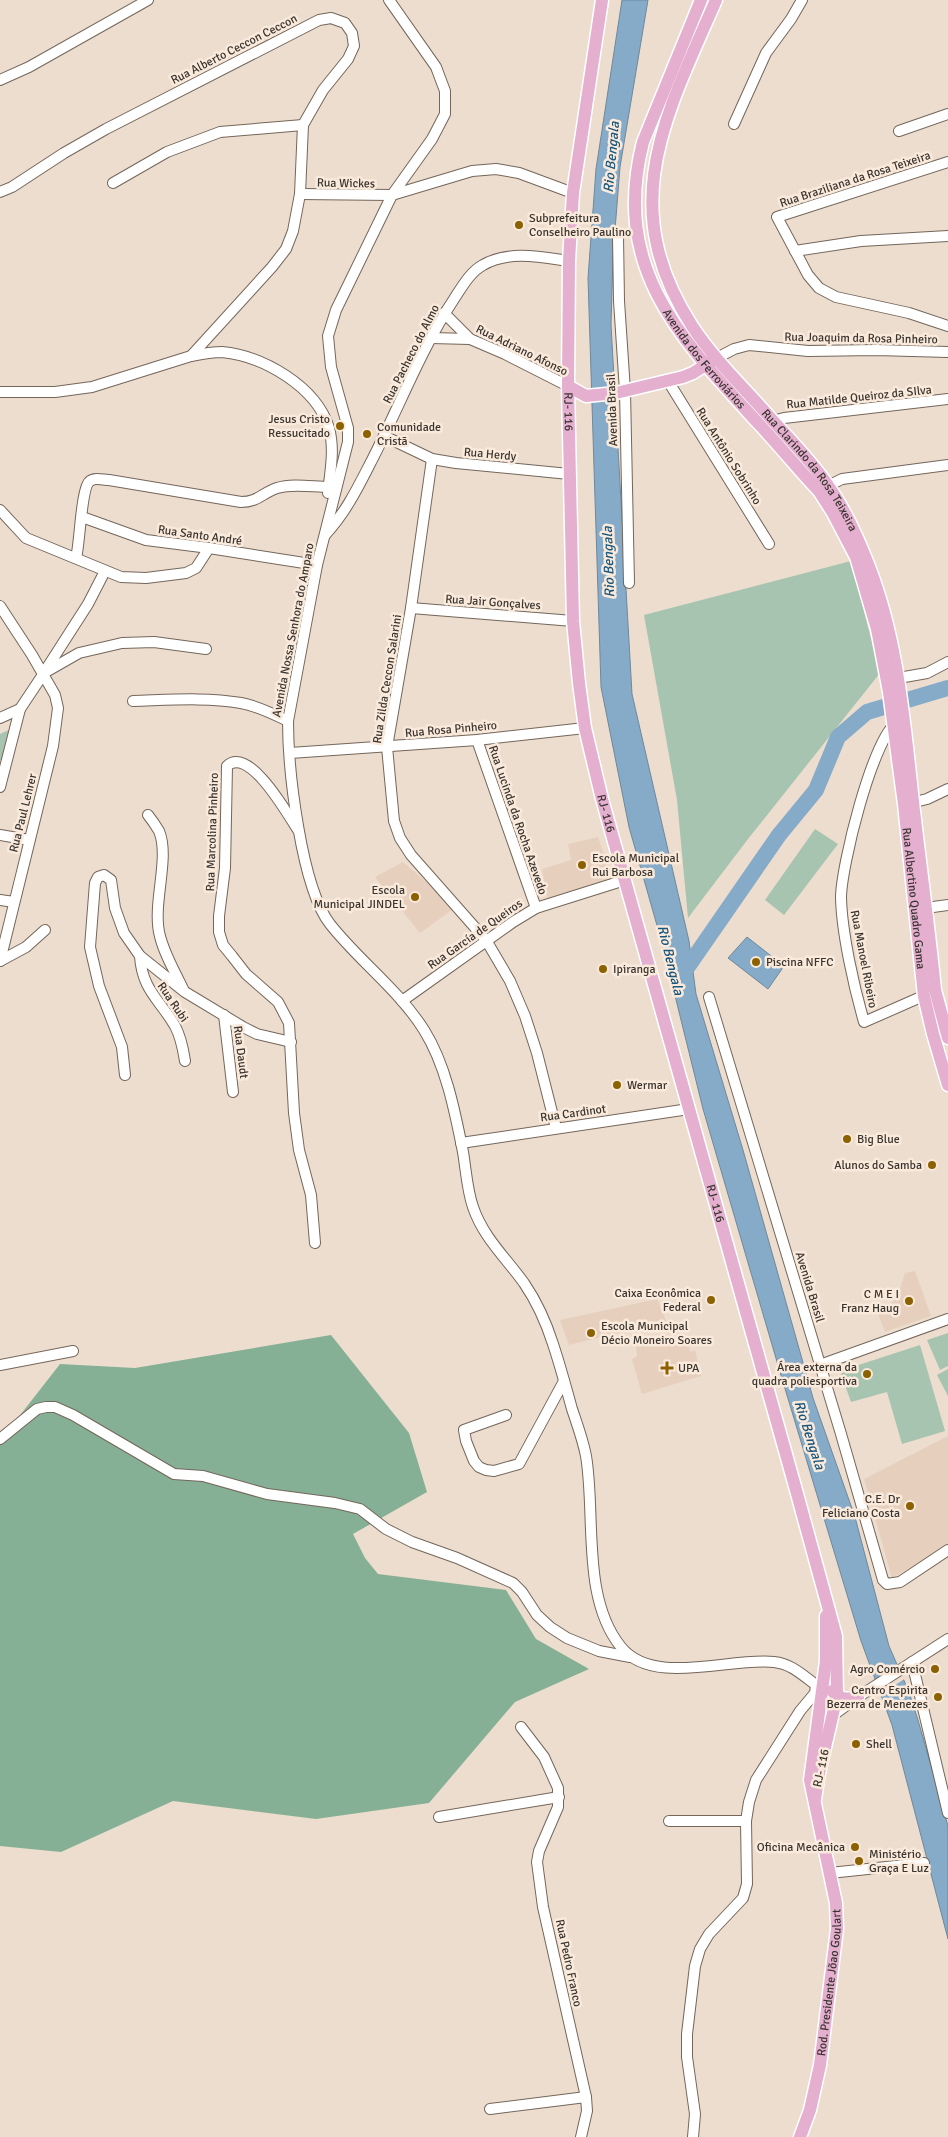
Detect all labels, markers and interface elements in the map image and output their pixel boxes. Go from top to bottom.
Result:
street label: Rua Alberto Ceccon Ceccon [169,11,300,88]
water label: Rio Bengala [600,120,623,193]
street label: Rua Braziliana da Rosa Teixeira [778,148,933,211]
street label: Rua Wickes [317,175,375,192]
place label: Subprefeitura Conselheiro Paulino [529,211,631,240]
marker: Subprefeitura Conselheiro Paulino [513,219,525,231]
street label: Rua Pacheco do Almo [380,302,443,406]
street label: Avenida dos Ferroviários [659,306,748,412]
street label: Rua Adriano Afonso [473,322,570,379]
street label: Rua Joaquim da Rosa Pinheiro [784,330,938,347]
street label: Avenida Brasil [604,373,621,447]
street label: Rua Matilde Queiroz da SIlva [786,382,932,413]
street label: RJ- 116 [560,392,576,431]
street label: Rua Antônio Sobrinho [693,405,764,508]
street label: Rua Clarindo da Rosa Teixeira [758,406,860,534]
place label: Jesus Cristo Ressucitado [268,412,330,441]
marker: Jesus Cristo Ressucitado [334,420,346,432]
place label: Comunidade Cristã [377,420,441,449]
marker: Comunidade Cristã [361,428,373,440]
street label: Rua Herdy [463,445,517,464]
street label: Rua Santo André [157,522,243,549]
water label: Rio Bengala [599,525,618,598]
street label: Avenida Nossa Senhora do Amparo [269,542,318,718]
street label: Rua Jair Gonçalves [445,592,541,613]
street label: Rua Zilda Ceccon Salarini [370,613,405,745]
street label: Rua Rosa Pinheiro [404,718,498,741]
street label: Rua Lucinda da Rocha Azevedo [485,744,550,897]
street label: Rua Paul Lehrer [6,772,41,854]
street label: Rua Marcolina Pinheiro [203,772,222,892]
street label: RJ- 116 [593,793,618,834]
street label: Rua Albertino Quadro Gama [898,827,928,970]
place label: Escola Municipal Rui Barbosa [592,851,680,880]
marker: Escola Municipal Rui Barbosa [576,859,588,871]
place label: Escola Municipal JINDEL [314,883,405,912]
marker: Escola Municipal JINDEL [409,891,421,903]
street label: Rua García de Queiros [425,896,526,973]
street label: Rua Manoel Ribeiro [847,909,880,1009]
water label: Rio Bengala [654,923,688,998]
place label: Piscina NFFC [766,955,833,970]
marker: Piscina NFFC [750,956,762,968]
place label: Ipiranga [613,962,656,977]
marker: Ipiranga [597,963,609,975]
street label: Rua Rubi [154,979,191,1025]
street label: Rua Daudt [230,1025,251,1079]
place label: Wermar [627,1078,668,1093]
marker: Wermar [611,1079,623,1091]
street label: Rua Cardinot [539,1101,607,1126]
place label: Big Blue [857,1132,900,1147]
marker: Big Blue [841,1133,853,1145]
place label: Alunos do Samba [834,1158,922,1173]
marker: Alunos do Samba [926,1159,938,1171]
street label: RJ- 116 [703,1183,728,1224]
street label: Avenida Brasil [792,1250,827,1325]
place label: Caixa Econômica Federal [615,1286,701,1315]
place label: C M E I Franz Haug [841,1287,899,1316]
marker: Caixa Econômica Federal [705,1294,717,1306]
marker: C M E I Franz Haug [903,1295,915,1307]
place label: Escola Municipal Décio Moneiro Soares [601,1319,712,1348]
marker: Escola Municipal Décio Moneiro Soares [585,1327,597,1339]
place label: Área externa da quadra poliesportiva [752,1360,857,1389]
marker: UPA [660,1361,674,1375]
place label: UPA [678,1361,700,1376]
marker: Área externa da quadra poliesportiva [861,1368,873,1380]
water label: Rio Bengala [790,1399,829,1473]
place label: C.E. Dr Feliciano Costa [822,1492,901,1521]
marker: C.E. Dr Feliciano Costa [904,1500,916,1512]
place label: Agro Comércio [850,1662,925,1677]
marker: Agro Comércio [929,1663,941,1675]
place label: Centro Espirita Bezerra de Menezes [826,1683,928,1712]
marker: Centro Espirita Bezerra de Menezes [932,1691,944,1703]
place label: Shell [866,1737,893,1752]
marker: Shell [850,1738,862,1750]
street label: RJ- 116 [810,1748,833,1789]
place label: Oficina Mecânica [757,1840,845,1855]
marker: Oficina Mecânica [849,1841,861,1853]
place label: Ministério Graça E Luz [869,1847,929,1876]
marker: Ministério Graça E Luz [853,1855,865,1867]
street label: Rod. Presidente Jõao Goulart [814,1909,845,2057]
street label: Rua Pedro Franco [552,1918,585,2008]

